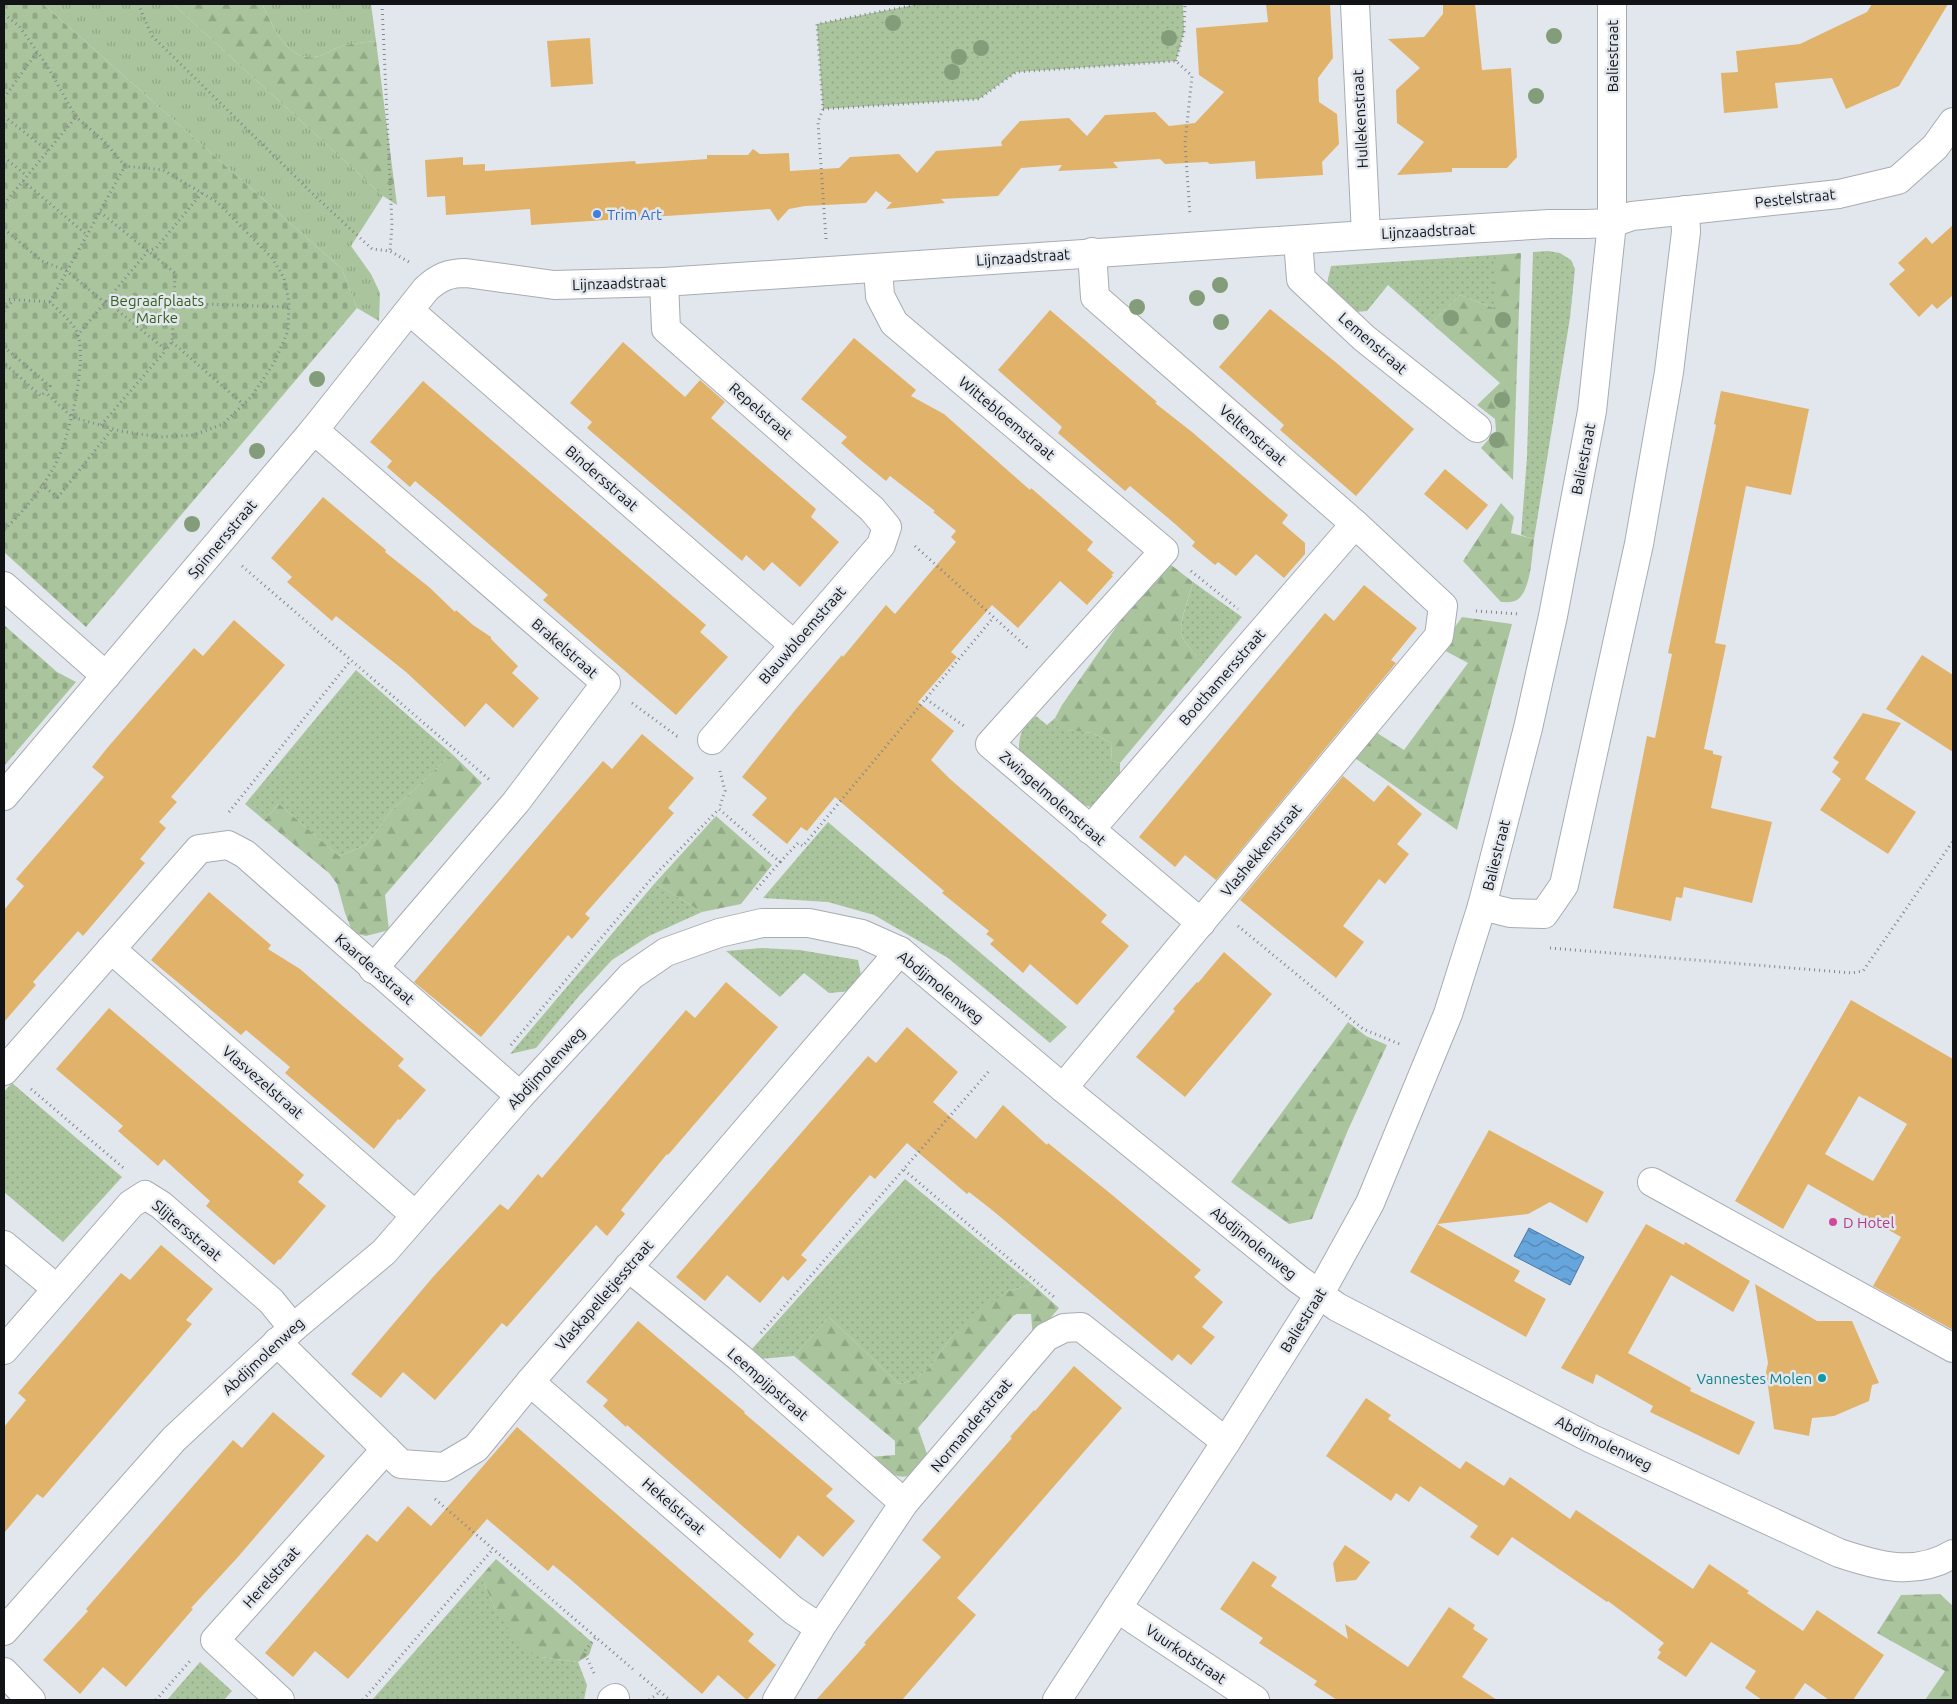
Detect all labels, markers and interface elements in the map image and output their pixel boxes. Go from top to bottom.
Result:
street label: Baliestraat [1604,20,1621,92]
street label: Hullekenstraat [1349,69,1371,169]
street label: Pestelstraat [1754,185,1836,211]
place label: Trim Art [607,206,662,223]
marker: Trim Art [591,208,603,220]
street label: Lijnzaadstraat [1381,220,1475,242]
street label: Lijnzaadstraat [976,245,1071,269]
street label: Lijnzaadstraat [572,273,666,293]
park label: Begraafplaats Marke [110,292,204,326]
street label: Lemenstraat [1335,309,1411,377]
street label: Wittebloemstraat [956,373,1058,463]
street label: Repelstraat [726,379,796,443]
street label: Veltenstraat [1216,401,1290,469]
street label: Baliestraat [1568,422,1598,496]
street label: Bindersstraat [562,442,642,514]
street label: Spinnersstraat [184,496,260,582]
street label: Blauwbloemstraat [755,583,849,687]
street label: Brakelstraat [529,615,602,681]
street label: Boothamersstraat [1176,625,1269,729]
street label: Zwingelmolenstraat [997,747,1110,849]
street label: Vlashekkenstraat [1217,800,1305,900]
street label: Baliestraat [1479,818,1513,892]
street label: Kaardersstraat [332,930,418,1008]
street label: Abdijmolenweg [895,947,987,1027]
street label: Abdijmolenweg [504,1024,588,1112]
street label: Vlasvezelstraat [219,1042,307,1122]
street label: Slijtersstraat [149,1196,225,1264]
street label: Abdijmolenweg [1208,1203,1300,1283]
place label: D Hotel [1843,1214,1894,1231]
marker: D Hotel [1827,1216,1839,1228]
street label: Vlaskapelletjesstraat [552,1237,656,1353]
street label: Baliestraat [1277,1285,1329,1355]
street label: Abdijmolenweg [219,1314,307,1398]
street label: Leempijpstraat [724,1344,812,1424]
place label: Vannestes Molen [1696,1370,1812,1387]
marker: Vannestes Molen [1816,1372,1828,1384]
street label: Normanderstraat [927,1375,1015,1475]
street label: Abdijmolenweg [1553,1412,1655,1474]
street label: Hekelstraat [639,1474,709,1538]
street label: Herelstraat [239,1543,303,1611]
street label: Vuurkotstraat [1143,1621,1230,1687]

